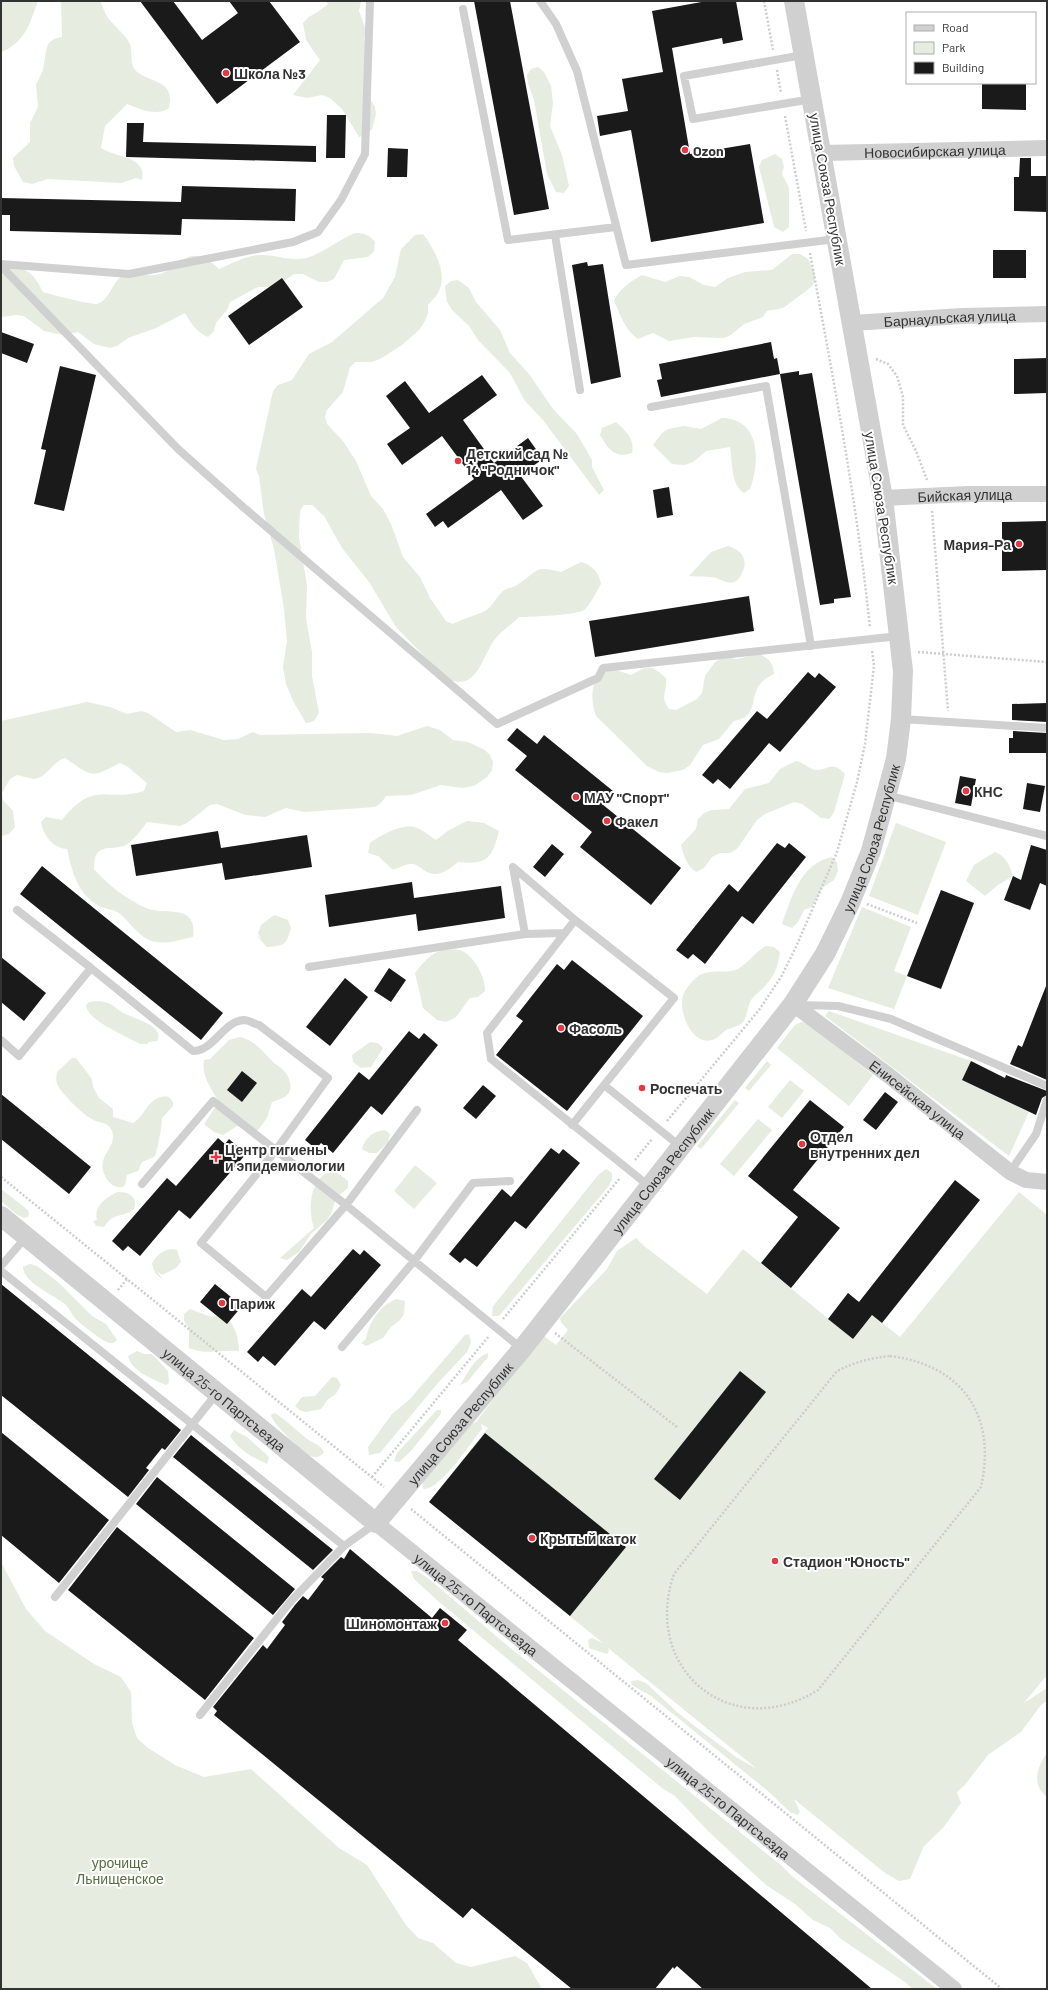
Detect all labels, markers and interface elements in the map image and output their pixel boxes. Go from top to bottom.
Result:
legend [906,12,1036,84]
text: Road [942,20,969,34]
text: Park [942,40,966,54]
text: Building [942,60,984,74]
place label: Школа №3 [234,65,306,82]
marker: Школа №3 [221,68,231,78]
street label: улица Союза Республик [806,111,850,267]
street label: Новосибирская улица [864,140,1006,161]
place label: Ozon [693,142,724,159]
marker: Ozon [680,145,690,155]
street label: Барнаульская улица [883,306,1016,329]
street label: улица Союза Республик [862,430,903,586]
place label: Детский сад № 14 "Родничок" [466,445,568,478]
marker: Детский сад № 14 "Родничок" [453,456,463,466]
street label: Бийская улица [917,485,1013,505]
place label: Мария-Ра [943,536,1011,553]
marker: Мария-Ра [1014,539,1024,549]
street label: улица Союза Республик [838,761,903,915]
place label: КНС [974,783,1003,800]
marker: КНС [961,786,971,796]
place label: МАУ "Спорт" [584,789,669,806]
marker: МАУ "Спорт" [571,792,581,802]
place label: Факел [615,813,658,830]
marker: Факел [602,816,612,826]
place label: Фасоль [569,1020,623,1037]
marker: Фасоль [556,1023,566,1033]
street label: Енисейская улица [867,1056,970,1142]
place label: Роспечать [650,1080,723,1097]
marker: Роспечать [637,1083,647,1093]
street label: улица Союза Республик [608,1104,717,1236]
place label: Отдел внутренних дел [810,1128,920,1161]
marker: Отдел внутренних дел [797,1139,807,1149]
place label: Центр гигиены и эпидемиологии [225,1141,345,1174]
marker: Центр гигиены и эпидемиологии [210,1151,222,1163]
place label: Париж [230,1295,276,1312]
marker: Париж [217,1298,227,1308]
street label: улица 25-го Партсъезда [160,1344,290,1455]
street label: улица Союза Республик [404,1358,517,1488]
place label: Крытый каток [540,1530,637,1547]
marker: Крытый каток [527,1533,537,1543]
street label: улица 25-го Партсъезда [411,1549,542,1659]
place label: Стадион "Юность" [783,1553,910,1570]
marker: Стадион "Юность" [770,1556,780,1566]
place label: Шиномонтаж [346,1615,438,1632]
marker: Шиномонтаж [440,1618,450,1628]
street label: улица 25-го Партсъезда [663,1752,794,1862]
park label: урочище Льнищенское [76,1854,164,1887]

